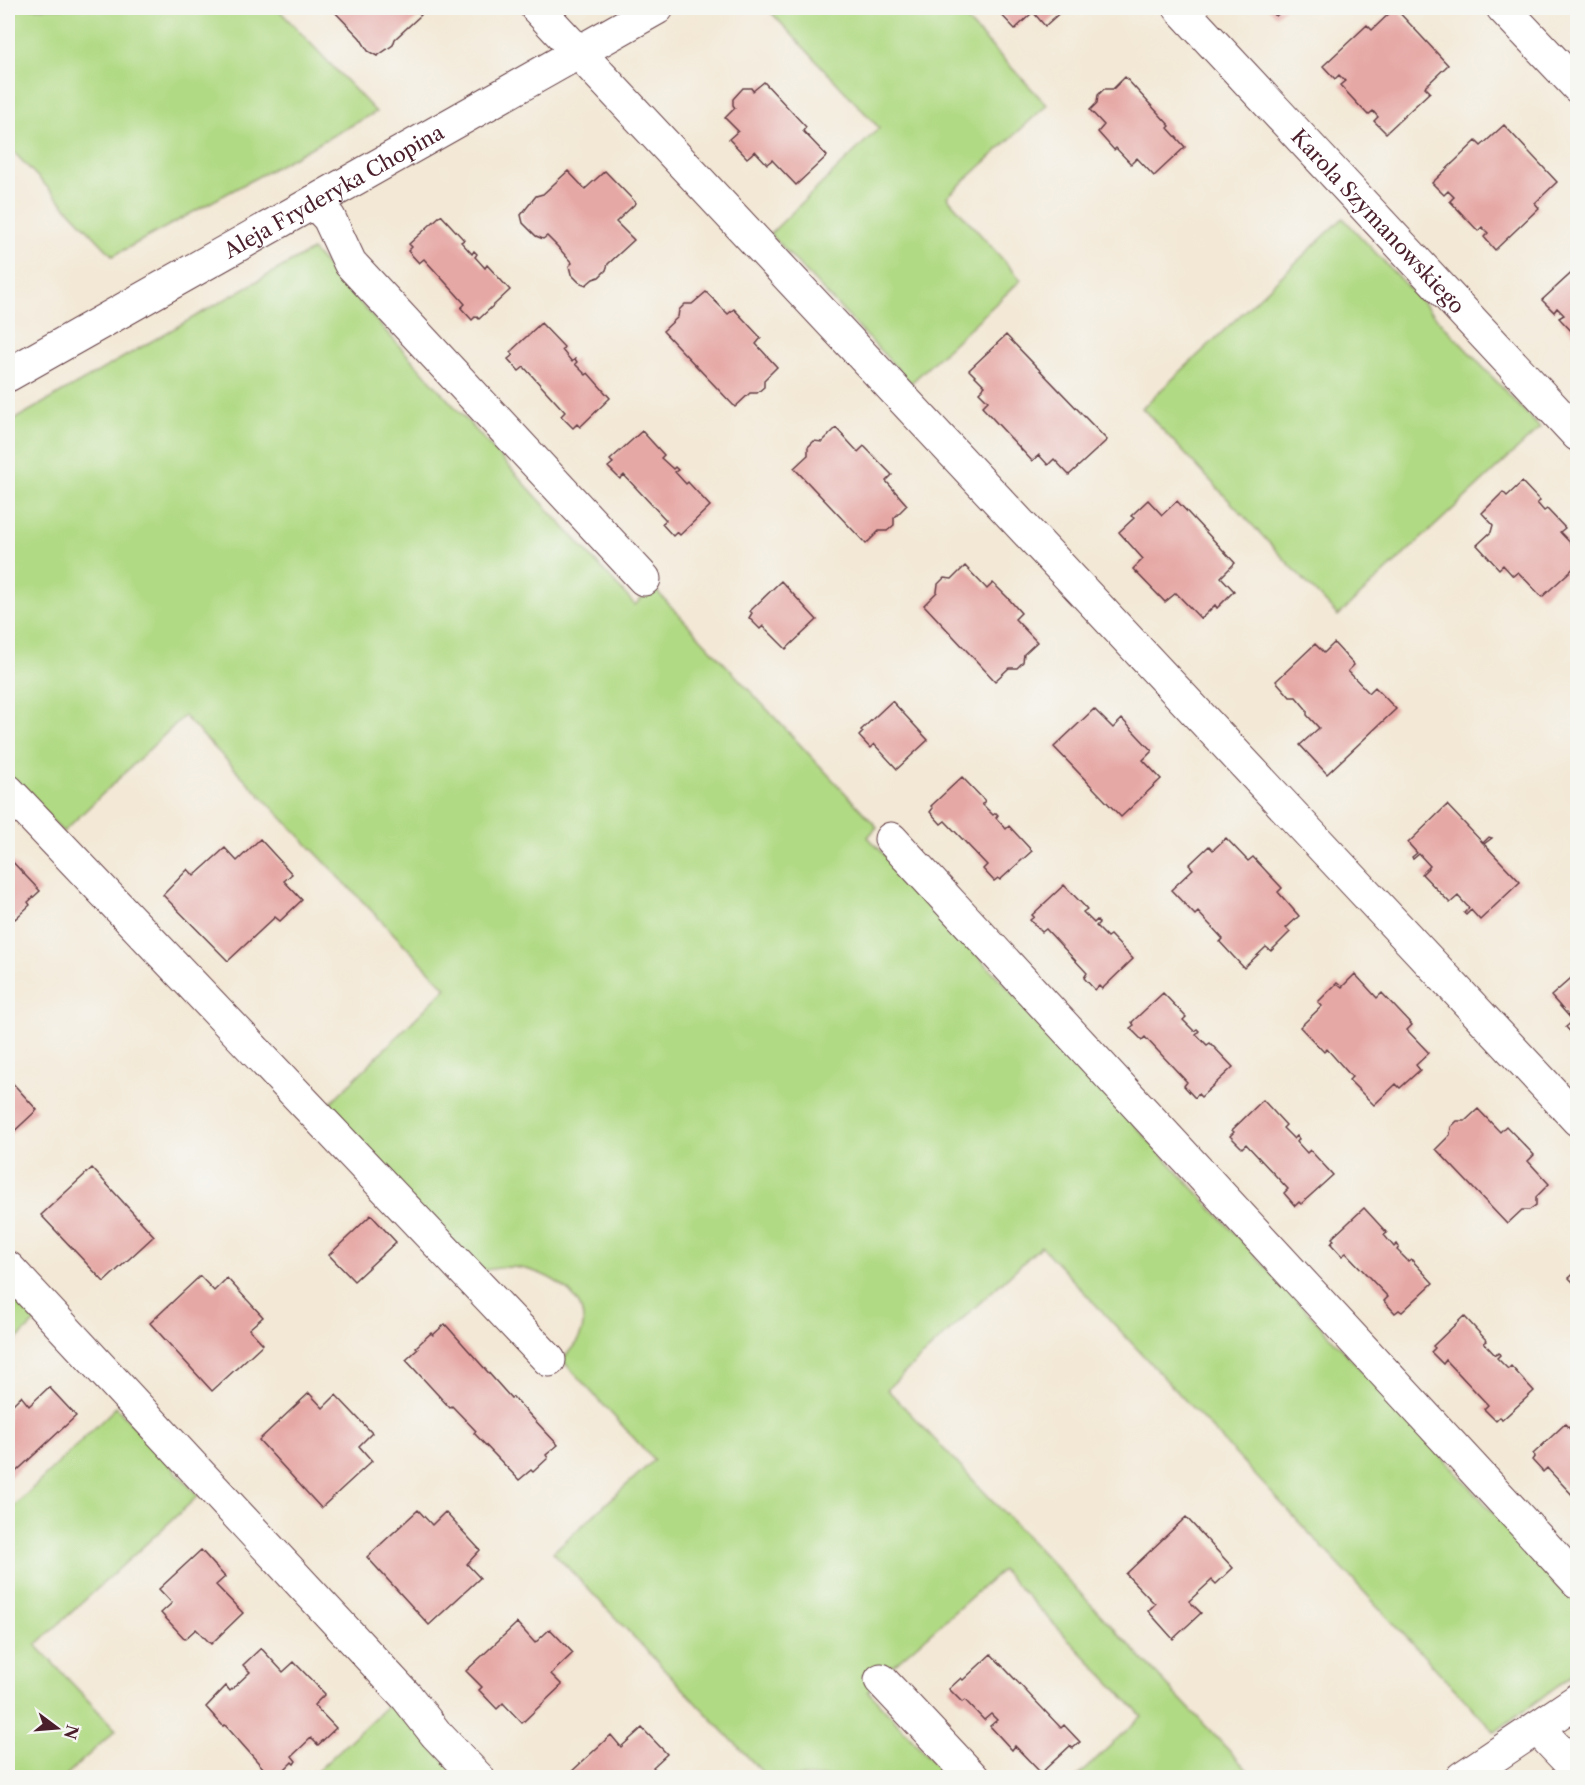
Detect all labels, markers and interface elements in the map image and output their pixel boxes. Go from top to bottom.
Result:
street label: Aleja Fryderyka Chopina [218,118,449,263]
street label: Karola Szymanowskiego [1286,123,1470,318]
north arrow [27,1698,87,1758]
text: N [60,1723,83,1742]

